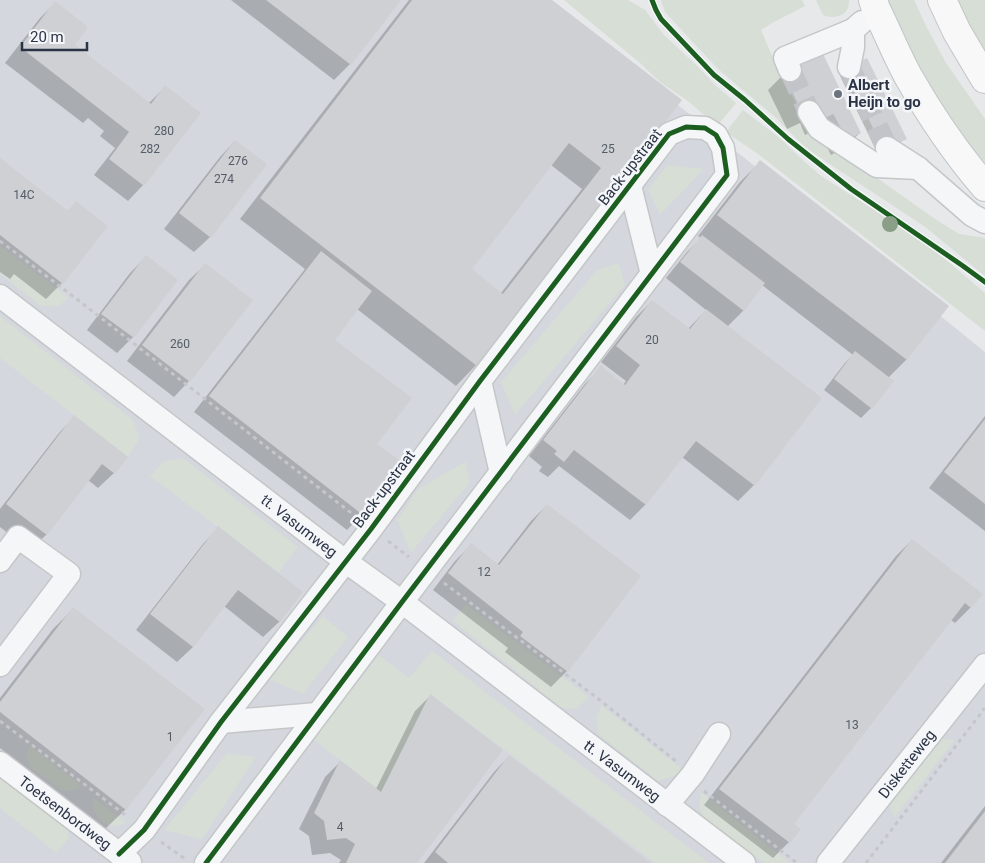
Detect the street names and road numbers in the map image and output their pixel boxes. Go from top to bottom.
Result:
street label: Back-upstraat [594,125,666,209]
street label: Back-upstraat [349,447,419,531]
street label: tt. Vasumweg [257,491,341,561]
street label: Disketteweg [875,726,939,802]
street label: tt. Vasumweg [580,736,664,806]
street label: Toetsenbordweg [15,772,115,854]

